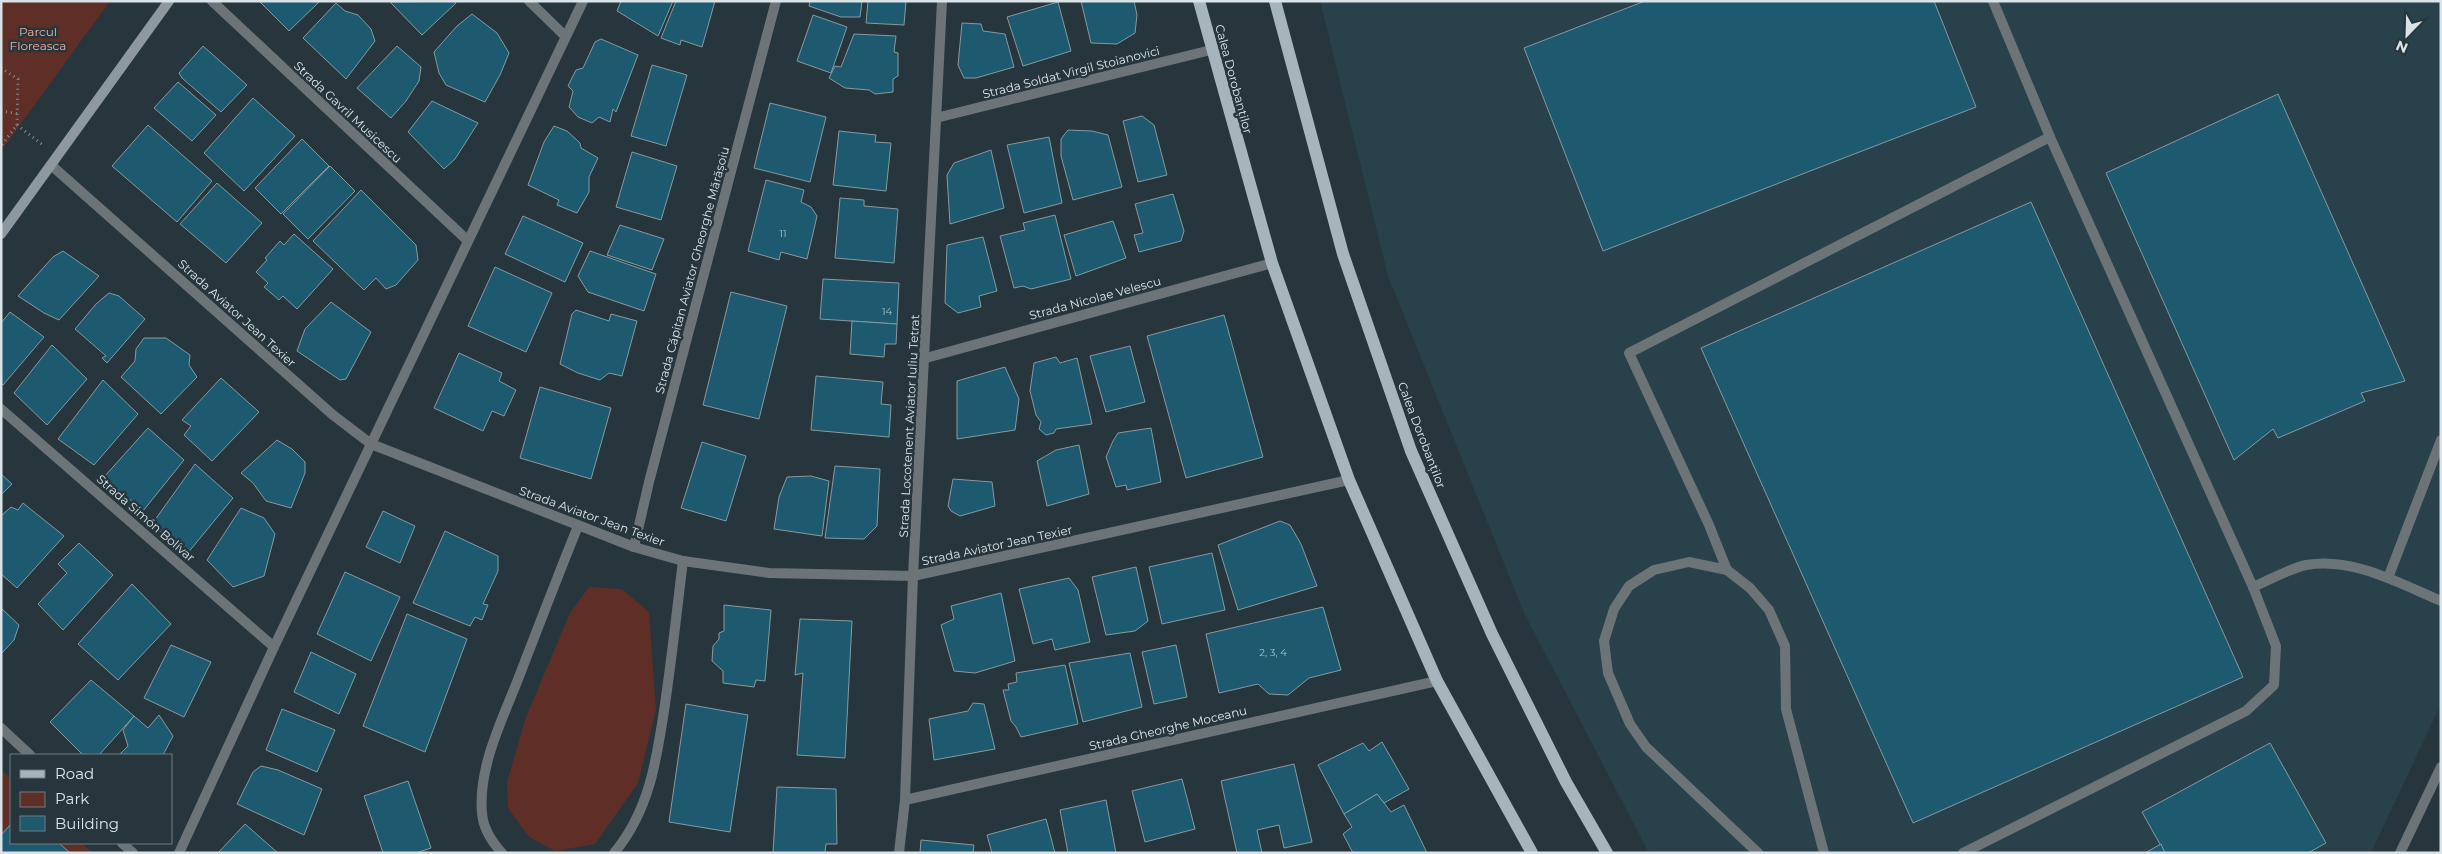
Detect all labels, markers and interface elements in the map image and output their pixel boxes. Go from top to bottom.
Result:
north arrow [2382,10,2432,60]
street label: Calea Dorobanților [1212,23,1256,135]
park label: Parcul Floreasca [10,24,66,53]
text: N [2393,36,2411,57]
street label: Strada Soldat Virgil Stoianovici [981,43,1161,101]
street label: Strada Gavril Musicescu [291,58,405,166]
street label: Strada Căpitan Aviator Gheorghe Mărășoiu [652,145,732,395]
house number: 11 [779,227,787,240]
street label: Strada Aviator Jean Texier [175,256,299,370]
street label: Strada Nicolae Velescu [1027,273,1163,323]
house number: 14 [882,305,892,318]
street label: Strada Locotenent Aviator Iuliu Tetrat [896,314,922,538]
street label: Calea Dorobanților [1395,380,1449,490]
street label: Strada Simón Bolívar [94,471,198,565]
street label: Strada Aviator Jean Texier [517,483,667,549]
street label: Strada Aviator Jean Texier [920,522,1074,568]
house number: 2, 3, 4 [1259,646,1287,659]
street label: Strada Gheorghe Moceanu [1088,703,1248,753]
legend [10,754,172,844]
text: Road [55,764,94,783]
text: Park [55,789,89,808]
text: Building [55,814,119,833]

